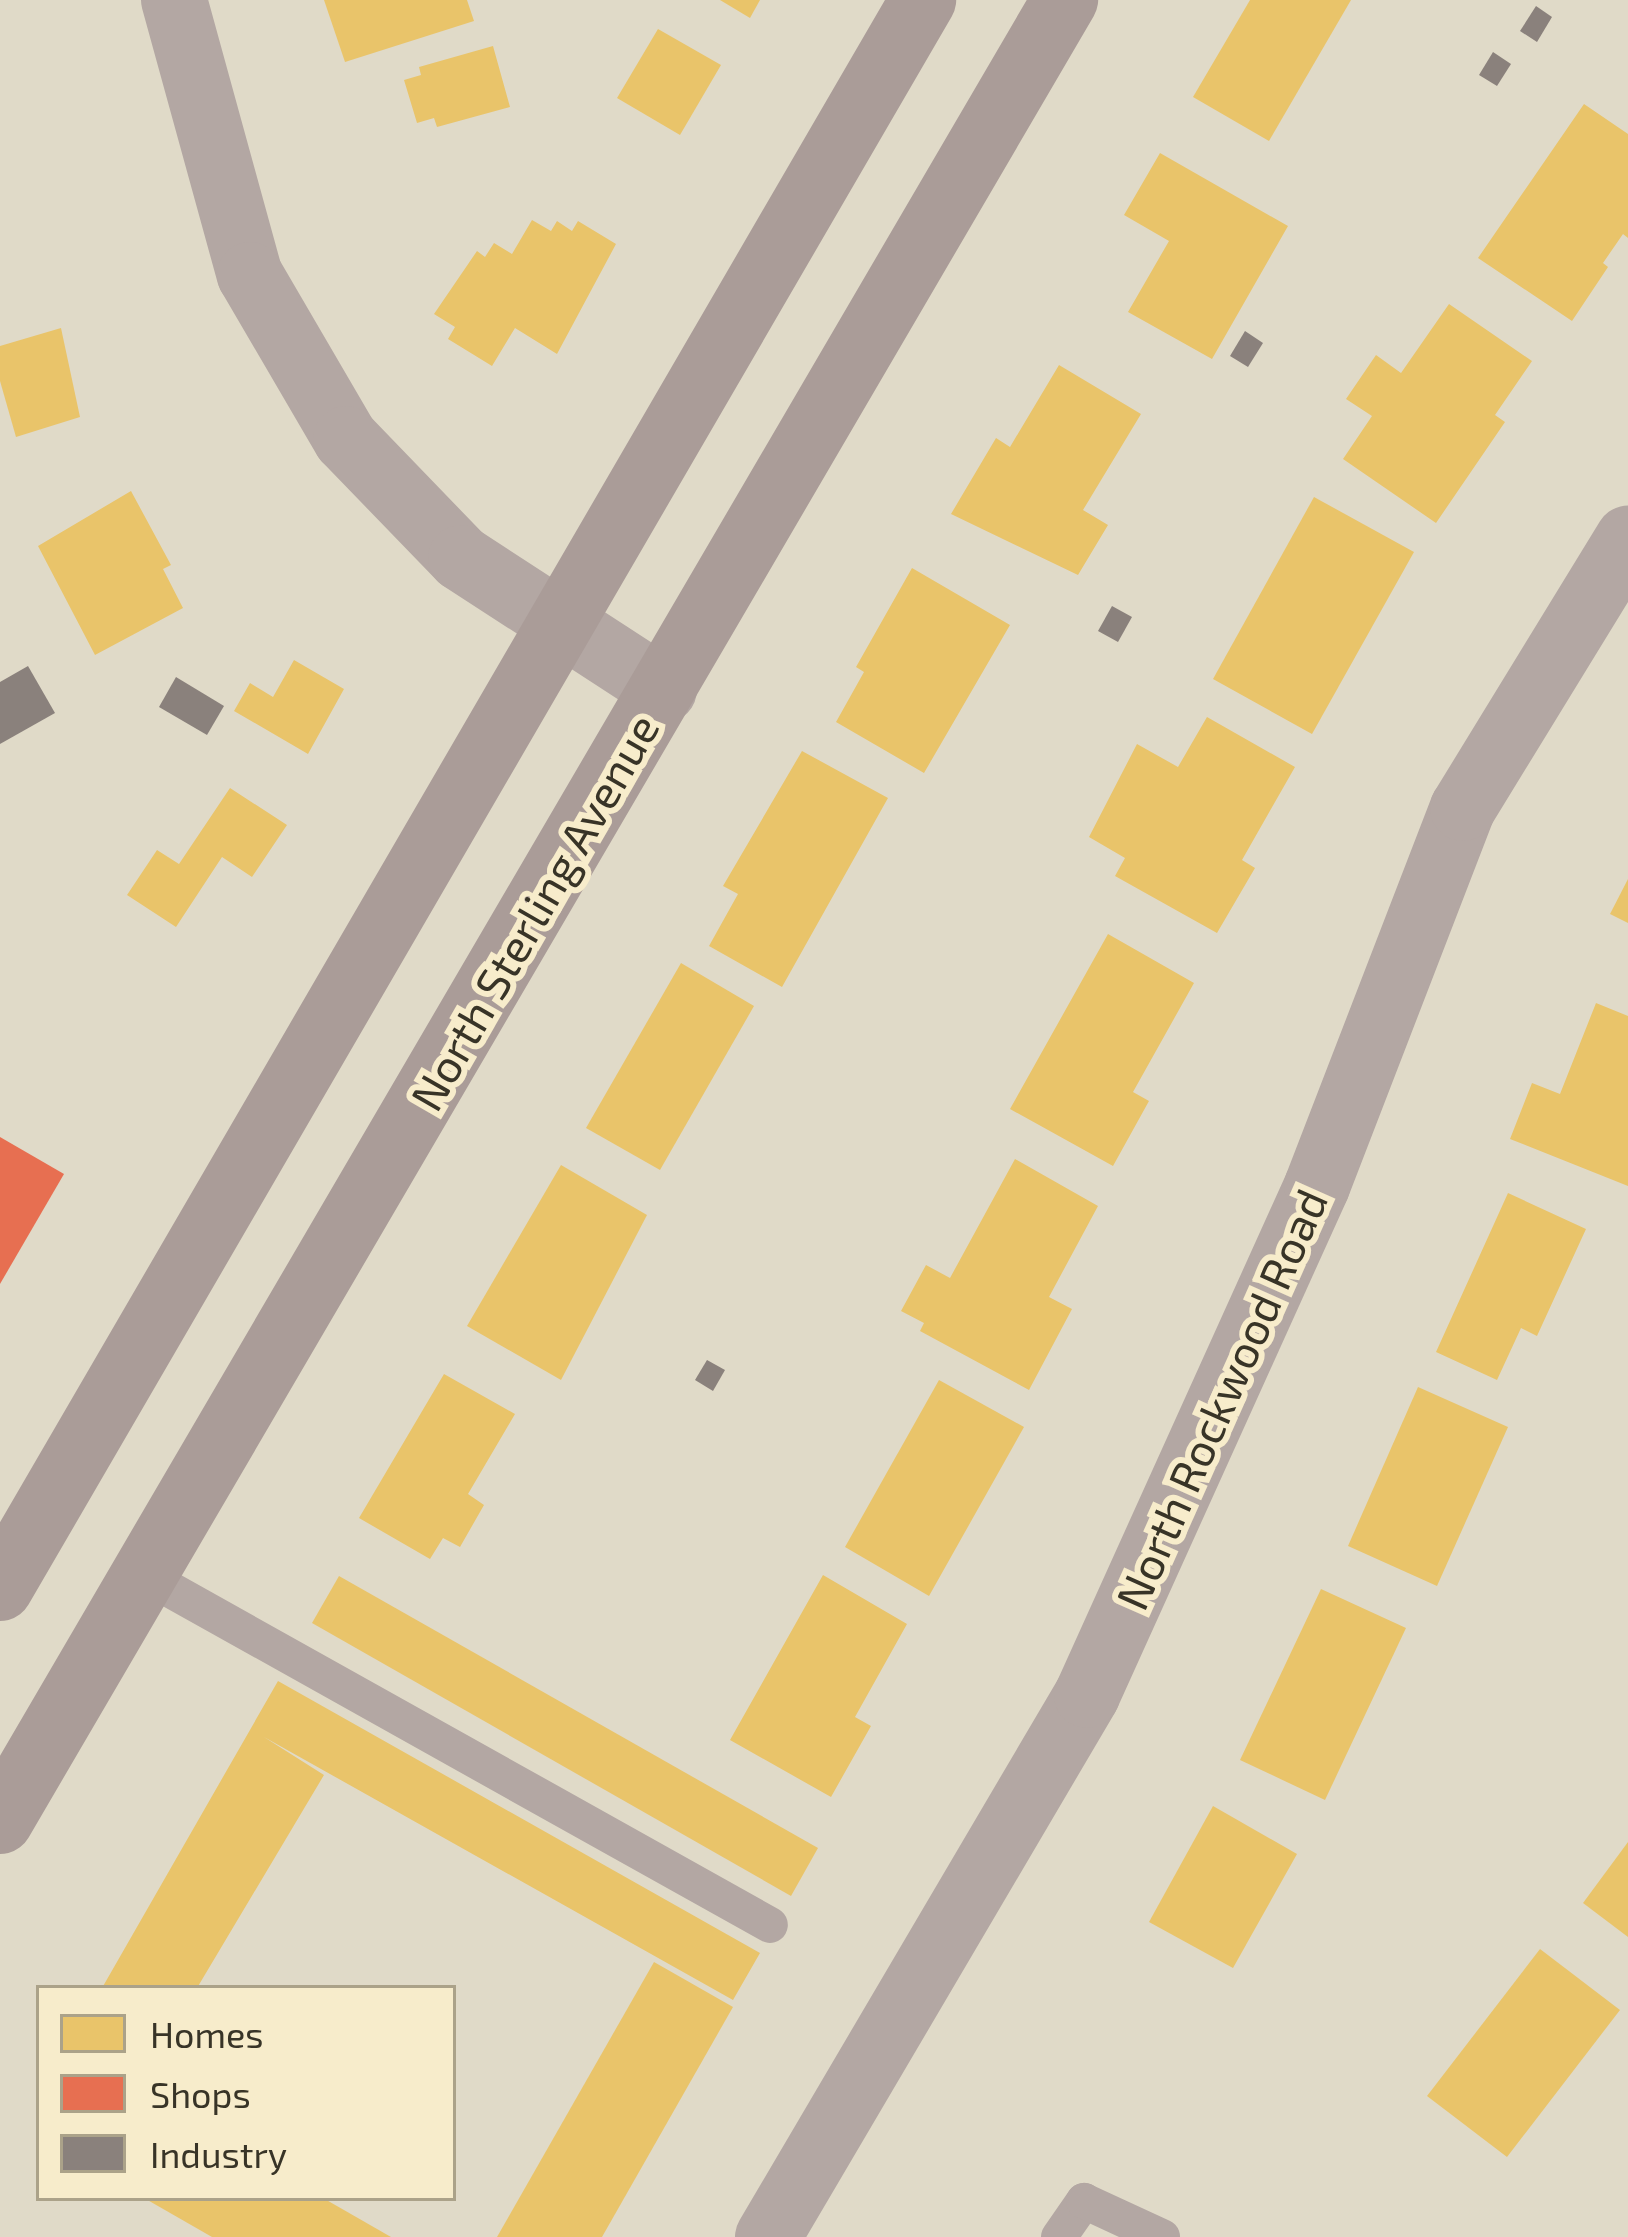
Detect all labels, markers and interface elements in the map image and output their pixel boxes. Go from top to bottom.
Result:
street label: North Sterling Avenue [398,704,670,1120]
street label: North Rockwood Road [1104,1181,1338,1617]
legend [36,1985,456,2201]
text: Homes [150,2012,264,2055]
text: Shops [150,2072,251,2115]
text: Industry [150,2132,287,2175]

